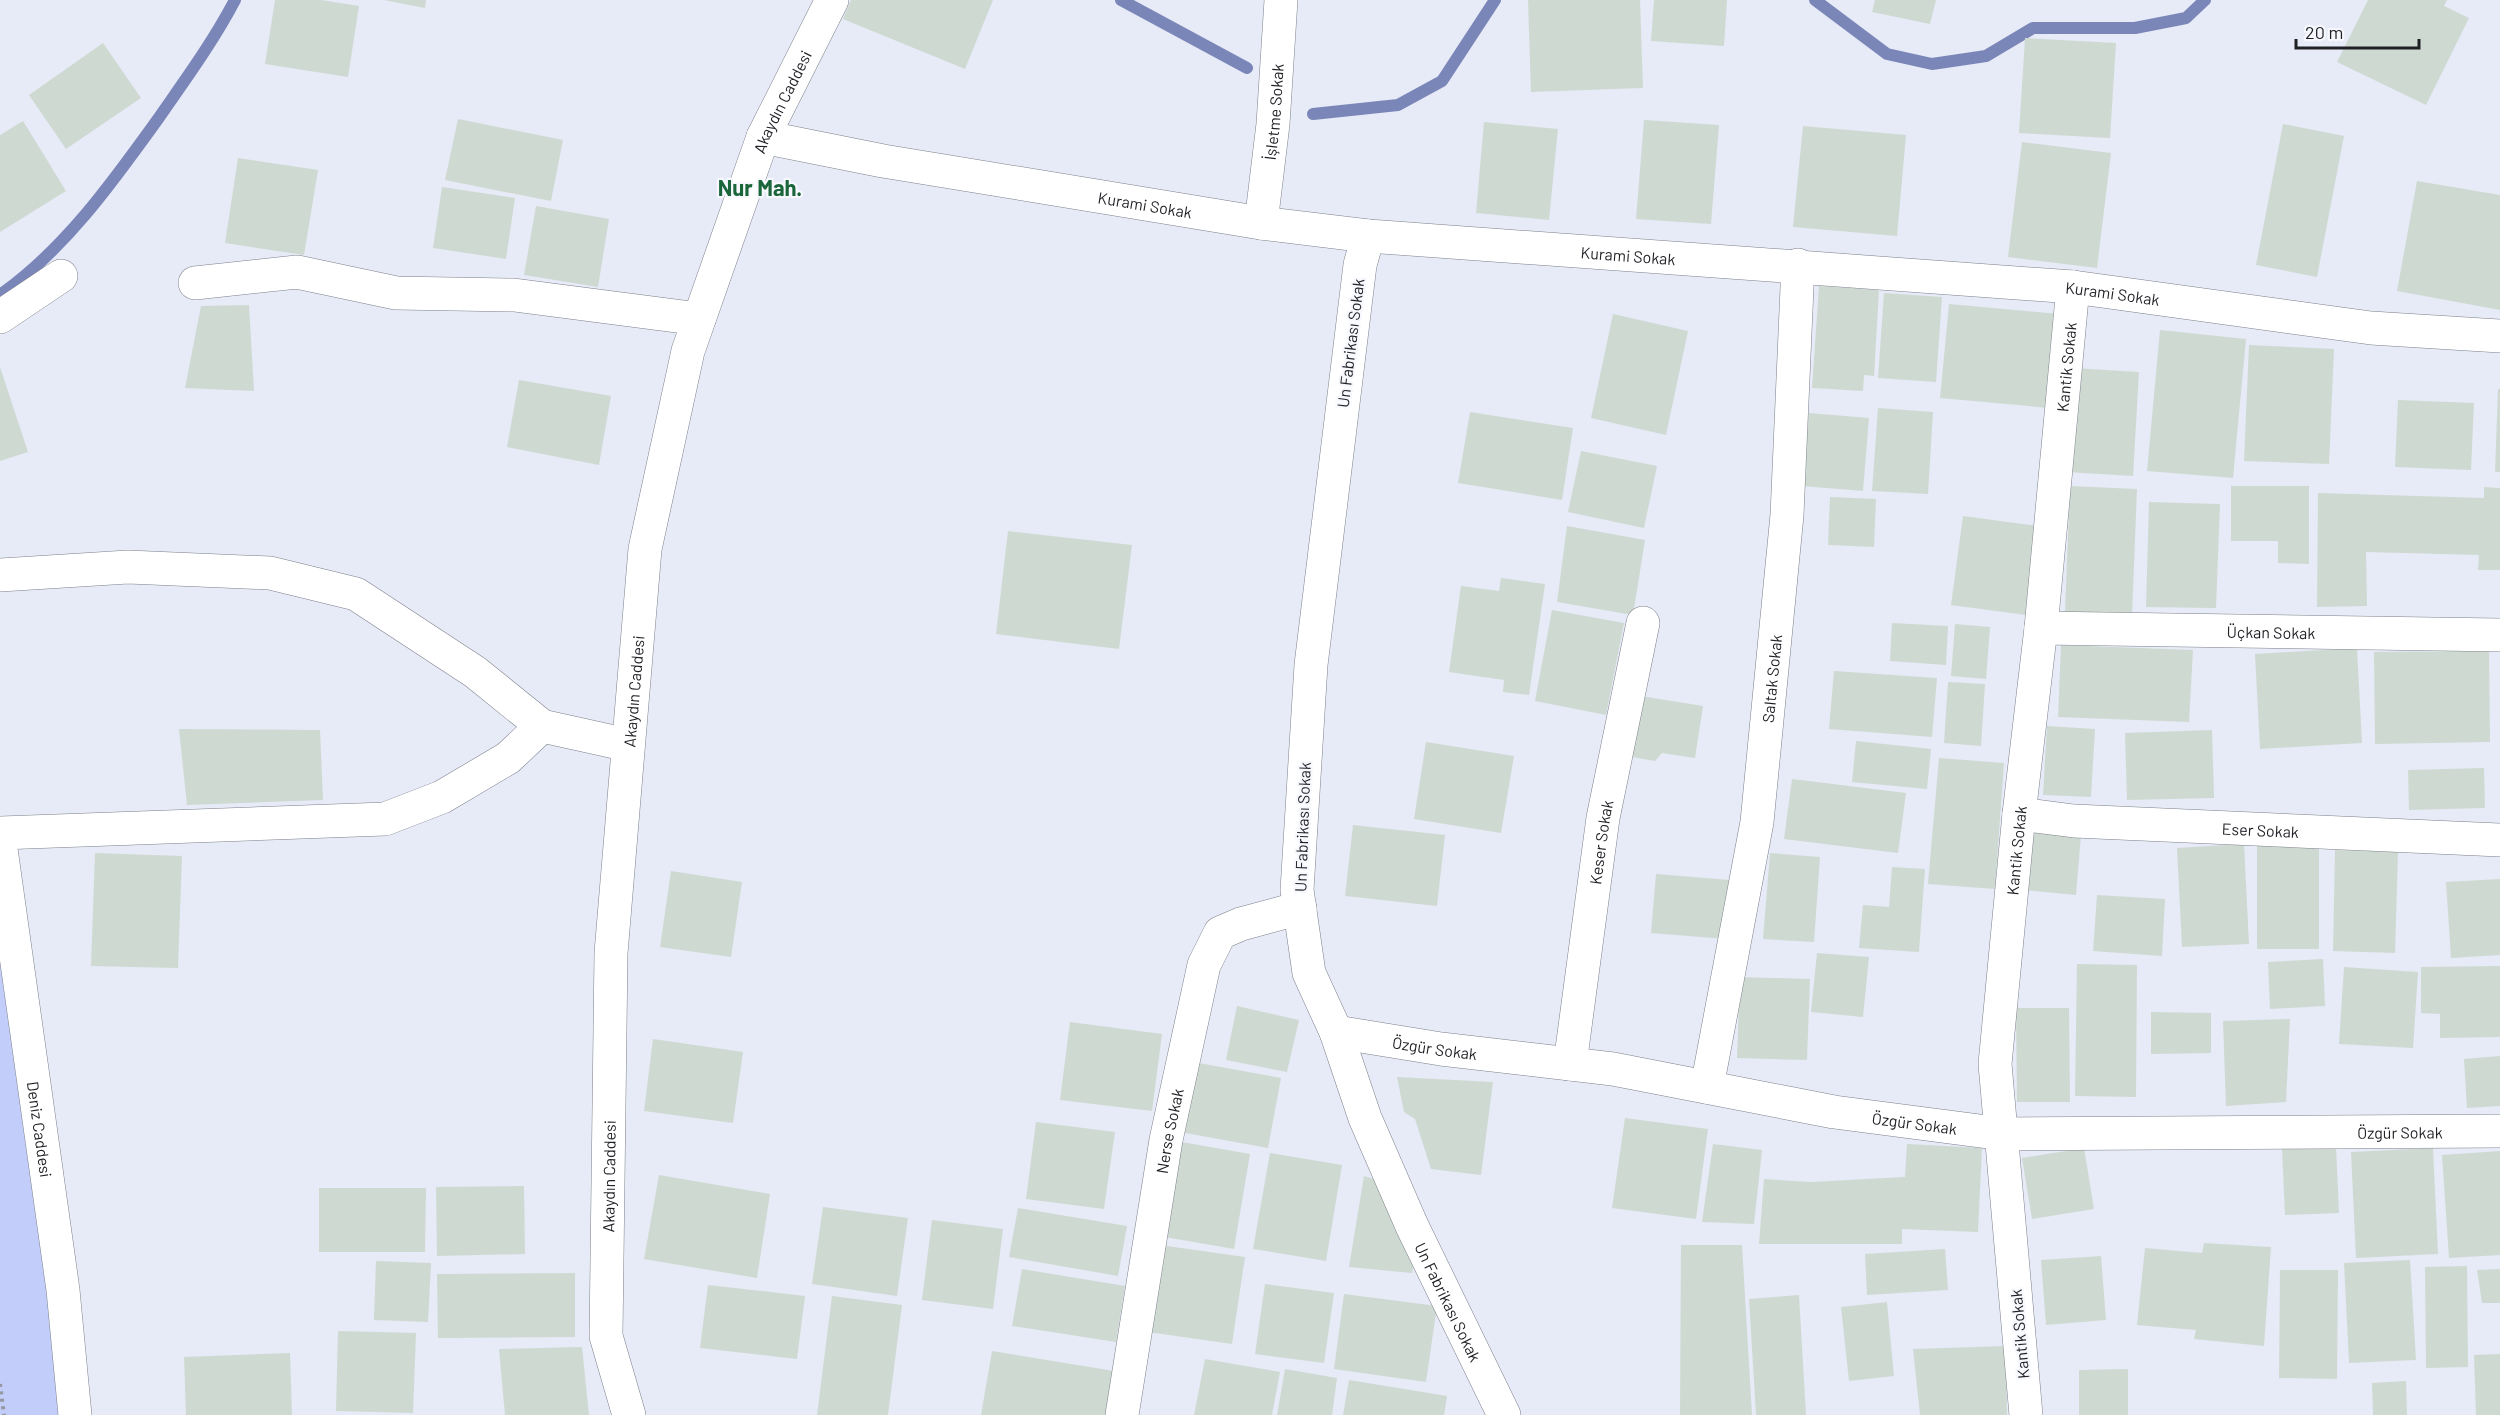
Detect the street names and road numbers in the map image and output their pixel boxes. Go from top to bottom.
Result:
street label: Akaydın Caddesi [749,47,815,155]
street label: İşletme Sokak [1259,63,1286,161]
street label: Kurami Sokak [1097,187,1194,221]
street label: Kurami Sokak [1580,242,1676,268]
street label: Un Fabrikası Sokak [1333,277,1367,409]
street label: Kurami Sokak [2065,277,2161,308]
street label: Kantik Sokak [2052,321,2079,413]
street label: Üçkan Sokak [2226,621,2316,642]
street label: Saltak Sokak [1757,633,1785,723]
street label: Akaydın Caddesi [619,635,647,748]
street label: Un Fabrikası Sokak [1290,762,1314,892]
street label: Keser Sokak [1585,798,1616,886]
street label: Kantik Sokak [2002,804,2029,896]
street label: Eser Sokak [2221,818,2299,841]
street label: Özgür Sokak [1391,1032,1478,1063]
street label: Deniz Caddesi [24,1080,57,1179]
street label: Nerse Sokak [1151,1086,1187,1175]
street label: Özgür Sokak [1871,1108,1958,1137]
street label: Akaydın Caddesi [598,1120,618,1233]
street label: Özgür Sokak [2357,1122,2443,1141]
street label: Un Fabrikası Sokak [1412,1239,1486,1364]
street label: Kantik Sokak [2006,1288,2032,1380]

